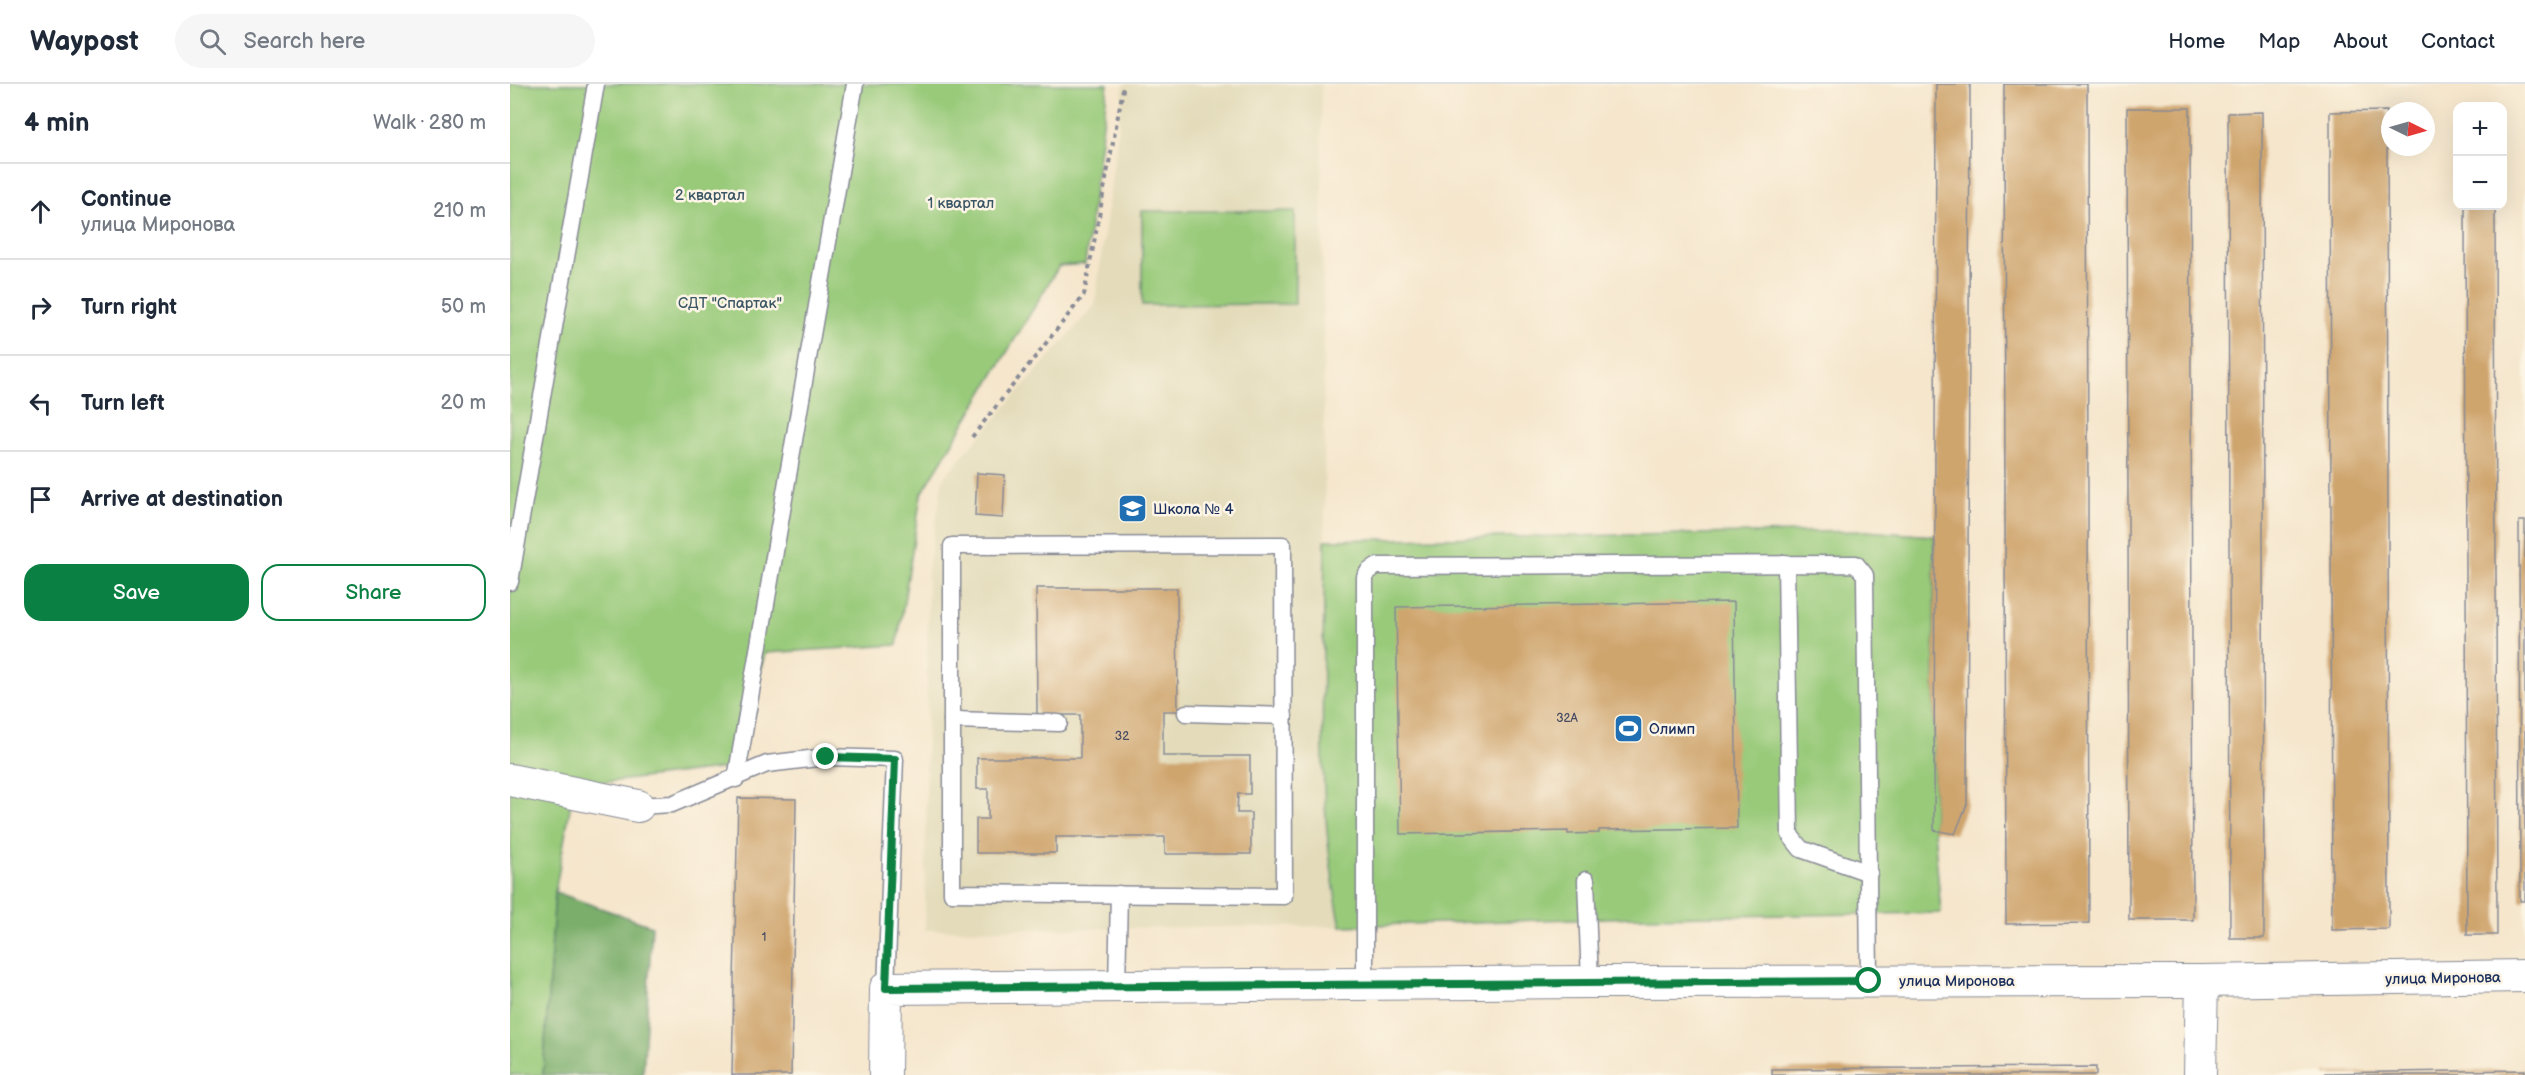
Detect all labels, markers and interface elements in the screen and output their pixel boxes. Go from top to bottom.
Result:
search box [175,14,595,68]
text: Waypost [30,25,139,58]
icon: search [196,25,229,58]
text: Search here [244,28,365,55]
text: Home [2168,29,2225,54]
text: Map [2258,29,2300,54]
text: About [2333,29,2388,54]
text: Contact [2421,29,2495,54]
north arrow [2381,102,2435,156]
map controls [2453,102,2507,210]
button: + [2453,102,2507,156]
text: 4 min [24,108,89,139]
text: Walk · 280 m [373,111,486,135]
button: − [2453,156,2507,210]
text: Continue [81,186,171,213]
park label: 2 квартал [675,186,745,205]
park label: 1 квартал [928,194,994,213]
icon: ahead [24,195,57,228]
text: 210 m [433,199,486,223]
text: улица Миронова [81,213,235,237]
icon: right [24,291,57,324]
text: Turn right [81,294,177,321]
park label: СДТ "Спартак" [678,294,782,313]
text: 50 m [441,295,486,319]
icon: left [24,387,57,420]
text: Turn left [81,390,165,417]
text: 20 m [441,391,486,415]
icon: arrive [24,483,57,516]
text: Arrive at destination [81,486,283,513]
school or university icon: Школа № 4 [1116,493,1148,525]
place label: Школа № 4 [1153,500,1234,519]
button: Save [24,564,249,621]
button: Share [261,564,486,621]
house number: 32А [1556,711,1579,726]
sports icon: Олимп [1612,713,1644,745]
place label: Олимп [1649,720,1695,739]
house number: 32 [1115,729,1129,744]
route end [812,743,838,769]
house number: 1 [762,930,766,945]
route start [1855,967,1881,993]
street label: улица Миронова [2385,968,2501,989]
street label: улица Миронова [1899,972,2015,991]

